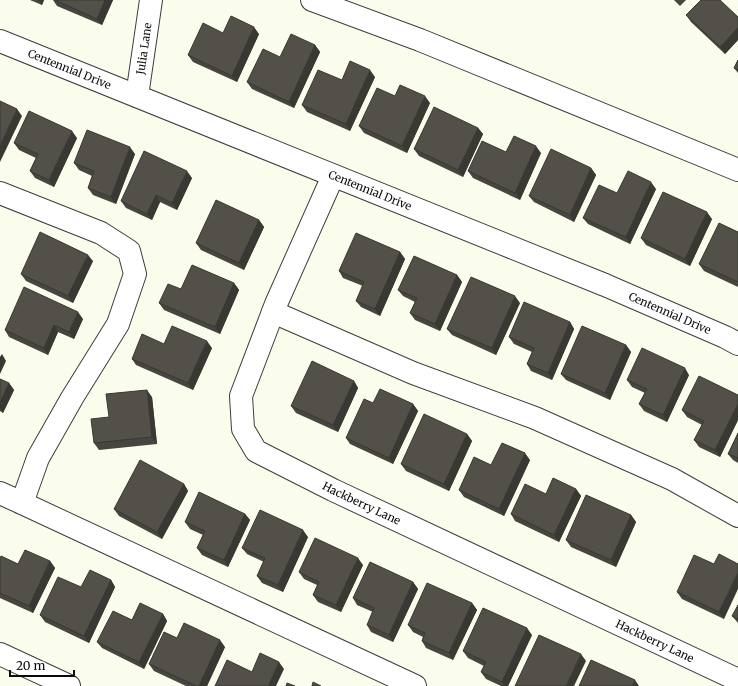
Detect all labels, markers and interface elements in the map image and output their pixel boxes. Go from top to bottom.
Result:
street label: Julia Lane [133,21,155,76]
street label: Centennial Drive [26,46,113,92]
street label: Centennial Drive [326,167,414,213]
street label: Centennial Drive [626,289,713,337]
street label: Hackberry Lane [320,479,403,528]
street label: Hackberry Lane [613,617,696,665]
scale bar [10,652,74,678]
text: 20 m [16,658,45,673]

